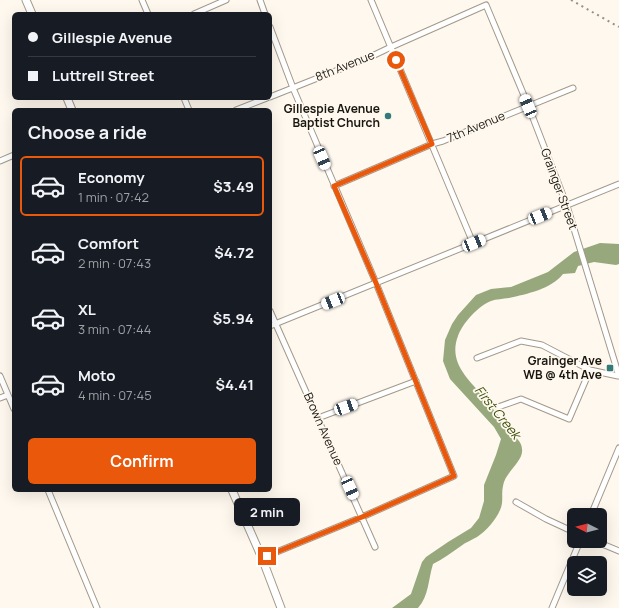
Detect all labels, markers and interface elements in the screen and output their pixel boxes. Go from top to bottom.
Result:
text: Gillespie Avenue [52,27,172,48]
street label: 8th Avenue [313,46,377,85]
route start [387,51,405,69]
text: Luttrell Street [52,65,155,86]
car [518,93,538,119]
place label: Gillespie Avenue Baptist Church [284,100,380,131]
street label: 7th Avenue [444,107,507,146]
marker: Gillespie Avenue Baptist Church [383,111,393,121]
text: Choose a ride [28,120,147,144]
car [312,145,332,171]
street label: Grainger Street [537,146,582,232]
text: Economy [78,167,145,188]
icon: car [30,168,66,204]
text: $3.49 [213,176,254,197]
text: 1 min · 07:42 [78,188,149,206]
car [527,206,553,226]
text: Comfort [78,233,139,254]
car [461,233,487,253]
icon: car [30,234,66,270]
text: $4.72 [214,242,254,263]
text: 2 min · 07:43 [78,254,151,272]
car [320,291,346,311]
text: XL [78,299,96,320]
icon: car [30,300,66,336]
text: $5.94 [213,308,254,329]
text: 3 min · 07:44 [78,320,152,338]
place label: Grainger Ave WB @ 4th Ave [523,352,602,383]
marker: Grainger Ave WB @ 4th Ave [605,363,615,373]
text: Moto [78,365,115,386]
icon: car [30,366,66,402]
text: $4.41 [216,374,254,395]
water label: First Creek [471,381,527,445]
text: 4 min · 07:45 [78,386,152,404]
street label: Brown Avenue [300,390,347,468]
car [333,397,359,417]
button: Confirm [28,438,256,484]
car [340,475,360,501]
callout: 2 min [234,498,300,526]
text: 2 min [250,503,284,521]
north arrow [567,508,607,548]
map controls [567,508,607,596]
route end [258,547,276,565]
button: layers [567,556,607,596]

